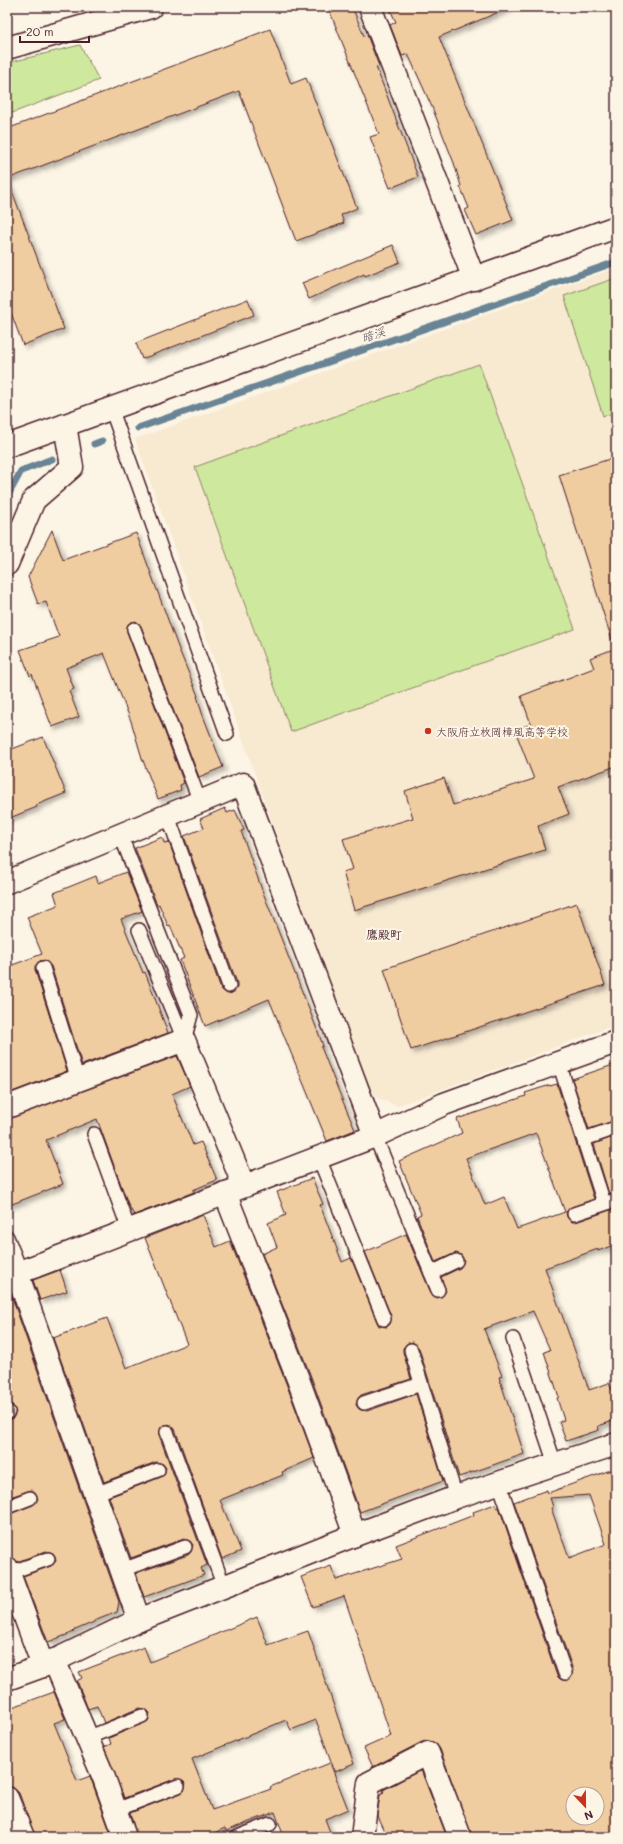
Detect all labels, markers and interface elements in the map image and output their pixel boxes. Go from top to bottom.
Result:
scale bar [20,18,89,44]
text: 20 m [26,23,54,39]
water label: 暗渓 [359,322,388,345]
place label: 大阪府立枚岡樟風高等学校 [436,724,568,739]
marker: 大阪府立枚岡樟風高等学校 [423,726,433,736]
district label: 鷹殿町 [366,926,402,942]
north arrow [565,1786,605,1826]
text: N [582,1807,596,1824]

